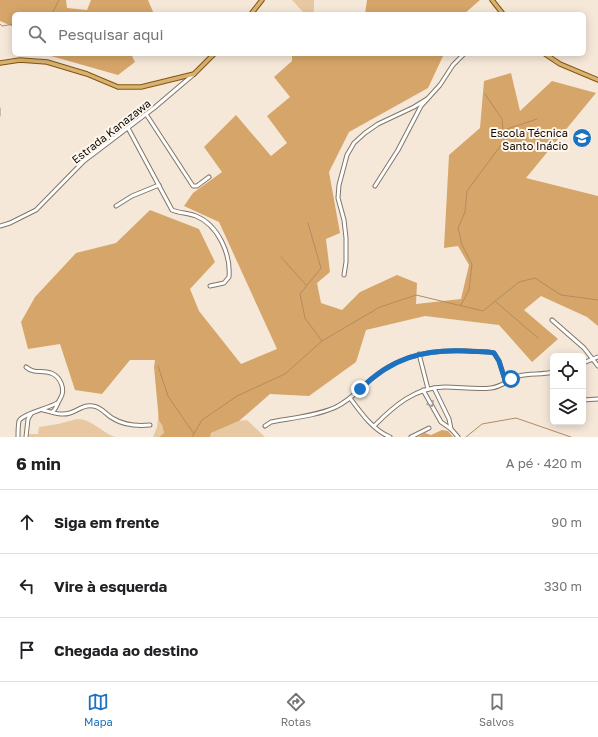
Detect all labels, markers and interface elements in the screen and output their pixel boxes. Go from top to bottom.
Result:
search box [12,12,586,56]
icon: search [26,23,48,45]
text: Pesquisar aqui [58,25,163,43]
street label: Estrada Kanazawa [69,96,153,166]
place label: Escola Técnica Santo Inácio [490,126,568,152]
school or university icon: Escola Técnica Santo Inácio [571,127,593,149]
map controls [550,353,586,425]
button: locate [550,353,586,389]
route start [502,370,520,388]
route end [351,380,369,398]
button: layers [550,389,586,425]
one-way arrow [427,400,434,407]
text: 6 min [16,453,61,474]
text: A pé · 420 m [506,455,582,471]
icon: ahead [16,511,38,533]
text: Siga em frente [54,513,159,531]
text: 90 m [551,514,582,530]
icon: left [16,575,38,597]
text: Vire à esquerda [54,577,167,595]
text: 330 m [544,578,582,594]
icon: arrive [16,639,38,661]
text: Chegada ao destino [54,641,198,659]
tab: Mapa [84,691,113,728]
tab: Rotas [281,691,311,728]
tab: Salvos [479,691,514,728]

